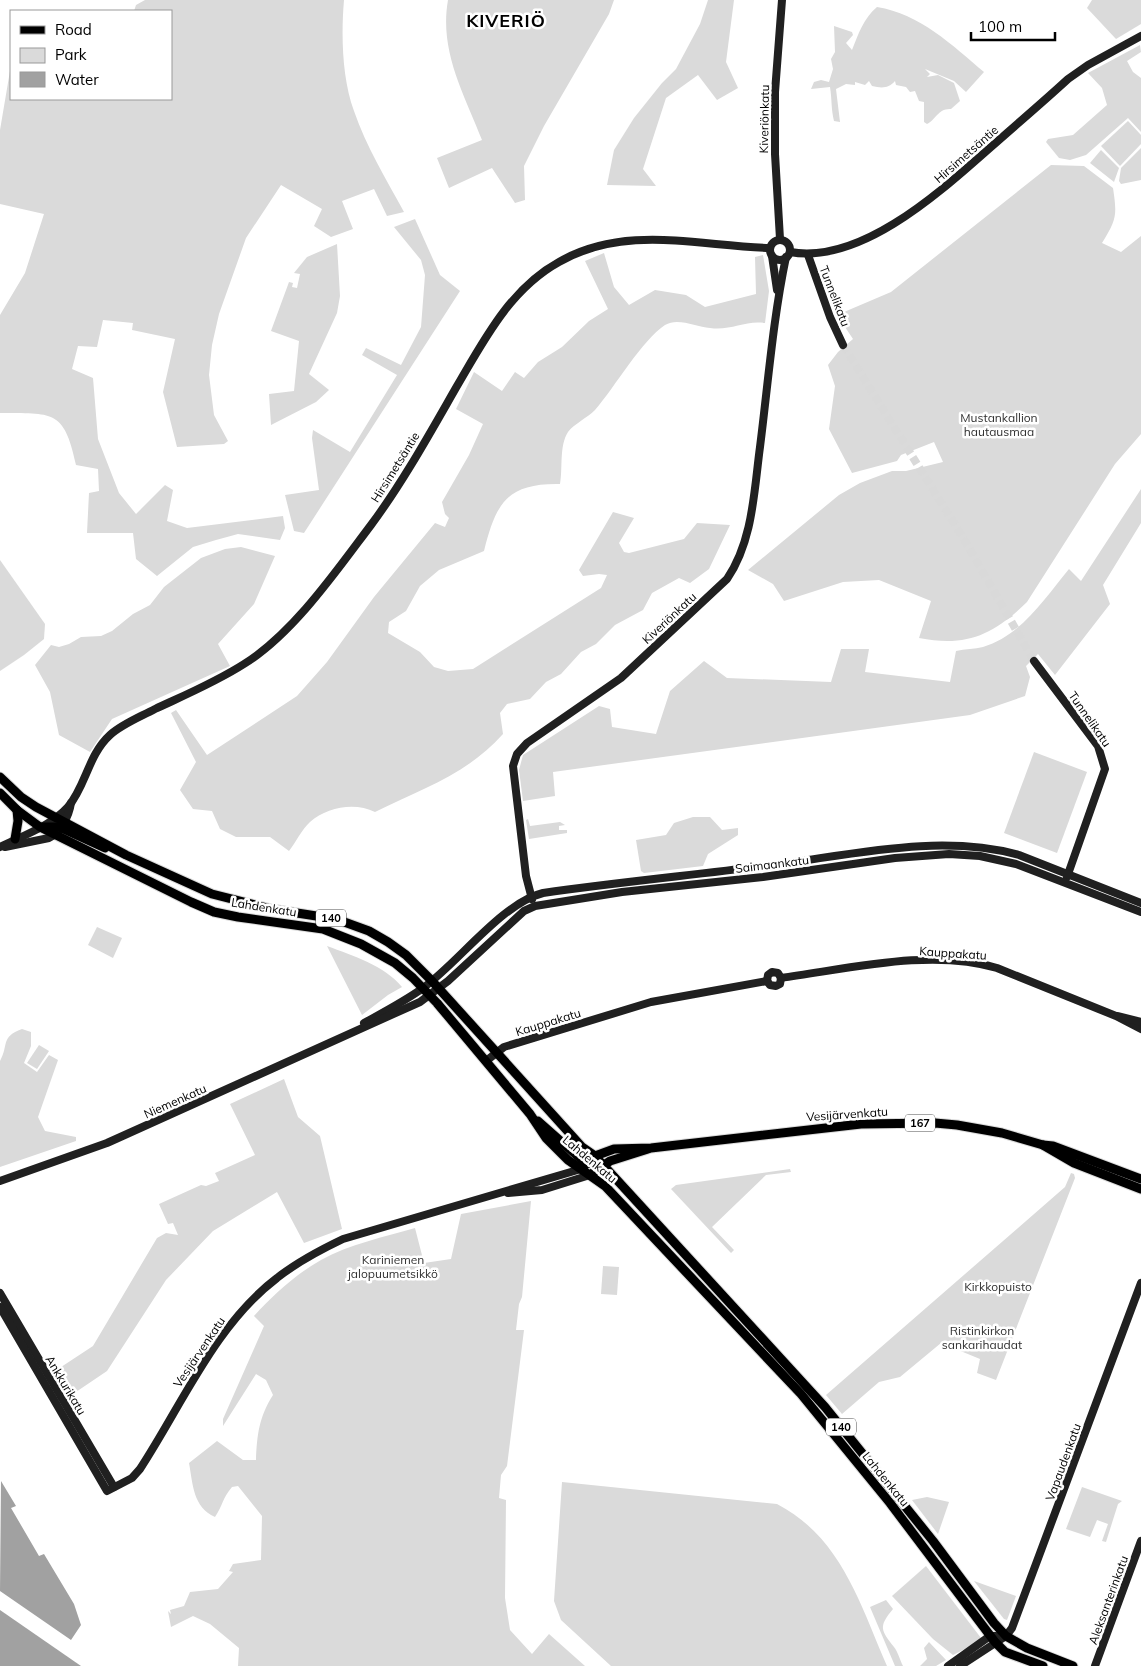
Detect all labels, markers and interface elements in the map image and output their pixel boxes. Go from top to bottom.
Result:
district label: KIVERIÖ [466,9,546,32]
legend [10,10,172,100]
scale bar [971,10,1055,42]
text: 100 m [978,17,1022,36]
text: Road [55,20,92,39]
text: Park [55,45,87,64]
text: Water [55,70,99,89]
street label: Kiveriönkatu [756,84,772,154]
street label: Hirsimetsäntie [931,122,1001,186]
street label: Tunnelikatu [817,263,853,329]
park label: Mustankallion hautausmaa [960,410,1038,439]
street label: Hirsimetsäntie [367,429,423,505]
street label: Kiveriönkatu [639,589,699,647]
street label: Tunnelikatu [1065,688,1115,750]
street label: Saimaankatu [734,852,810,876]
street label: Lahdenkatu [230,894,298,920]
road number: 140 [316,910,346,926]
street label: Kauppakatu [919,943,987,963]
street label: Kauppakatu [513,1005,583,1039]
street label: Niemenkatu [141,1081,209,1121]
street label: Vesijärvenkatu [806,1104,888,1124]
road number: 167 [905,1114,935,1132]
street label: Lahdenkatu [560,1132,620,1186]
park label: Kariniemen jalopuumetsikkö [347,1252,438,1281]
park label: Kirkkopuisto [964,1279,1032,1294]
street label: Vesijärvenkatu [170,1314,228,1390]
park label: Ristinkirkon sankarihaudat [942,1323,1022,1352]
street label: Ankkurikatu [42,1353,90,1417]
road number: 140 [826,1418,856,1435]
street label: Vapaudenkatu [1042,1421,1084,1503]
street label: Lahdenkatu [859,1449,913,1509]
street label: Aleksanterinkatu [1085,1553,1131,1647]

